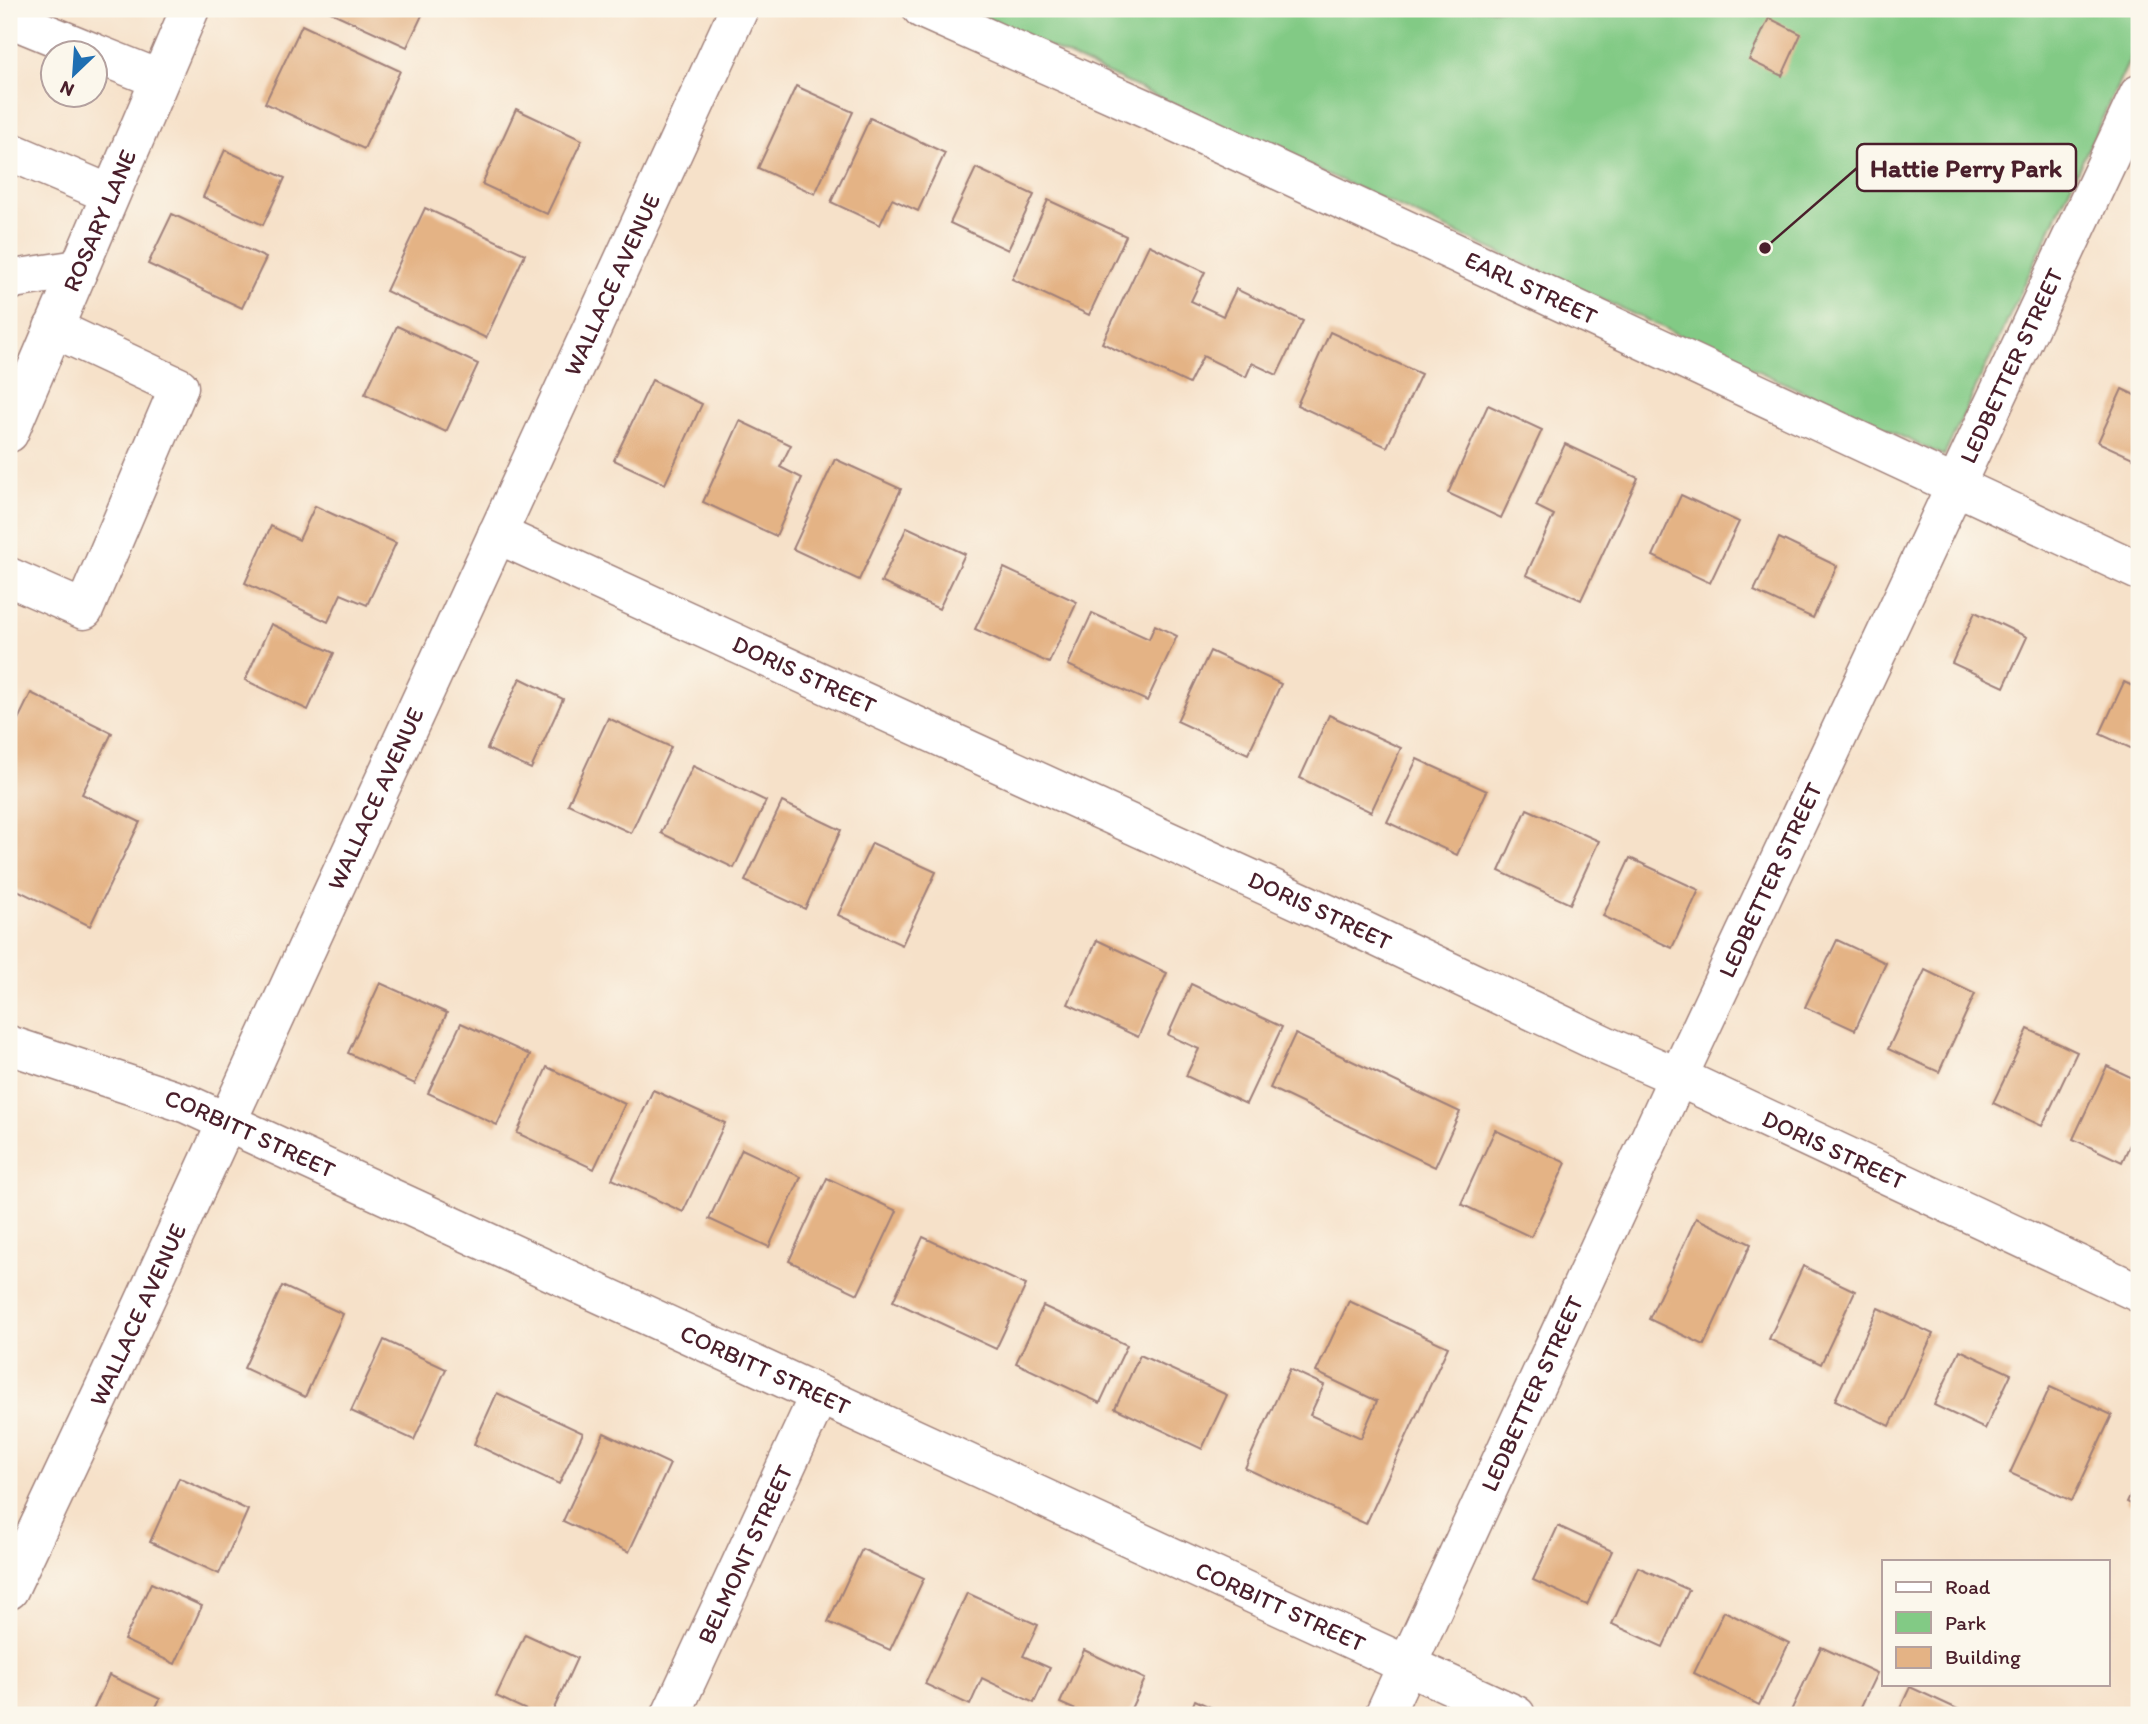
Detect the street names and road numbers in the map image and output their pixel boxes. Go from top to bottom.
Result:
street label: ROSARY LANE [56,145,142,296]
street label: WALLACE AVENUE [557,189,666,380]
street label: EARL STREET [1461,244,1603,331]
street label: LEDBETTER STREET [1953,263,2069,468]
street label: DORIS STREET [728,629,882,720]
street label: WALLACE AVENUE [321,703,430,894]
street label: LEDBETTER STREET [1712,777,1828,982]
street label: DORIS STREET [1244,864,1397,956]
street label: CORBITT STREET [161,1083,341,1184]
street label: DORIS STREET [1758,1104,1911,1196]
street label: WALLACE AVENUE [83,1219,192,1410]
street label: LEDBETTER STREET [1474,1290,1589,1496]
street label: CORBITT STREET [676,1318,856,1421]
street label: BELMONT STREET [691,1460,799,1648]
street label: CORBITT STREET [1191,1555,1371,1658]

